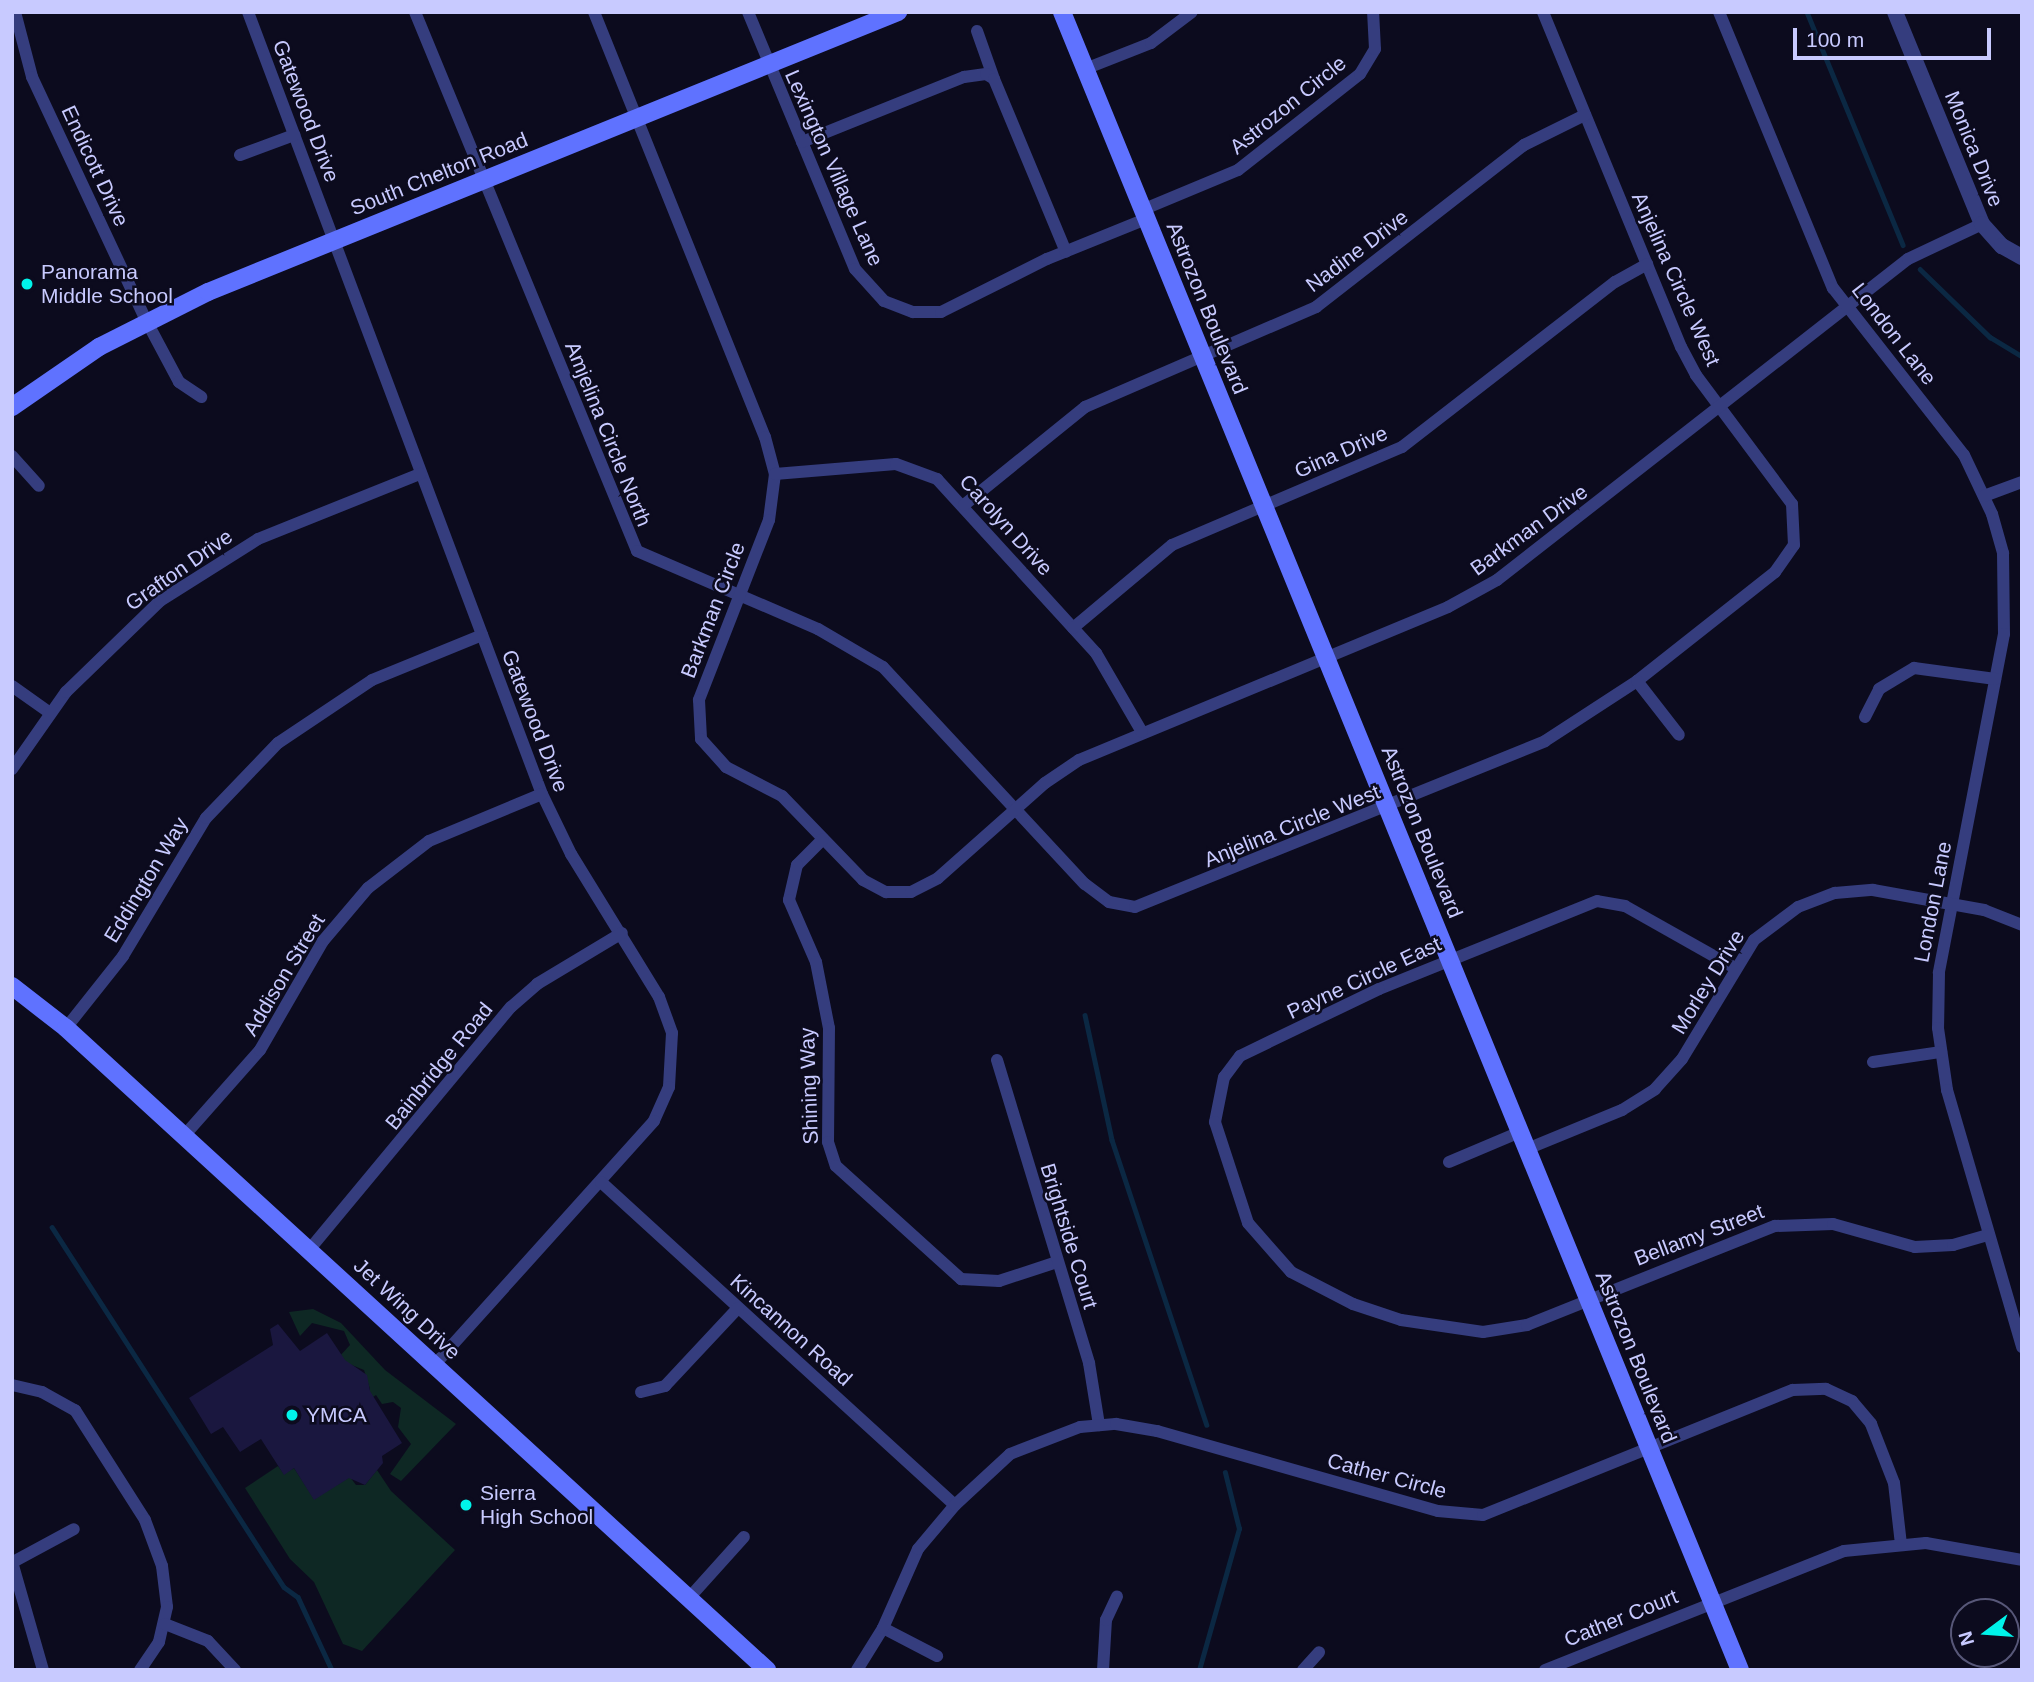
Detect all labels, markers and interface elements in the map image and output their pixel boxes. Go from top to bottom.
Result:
scale bar [1796,14,1994,58]
text: 100 m [1806,28,1864,51]
street label: Gatewood Drive [267,36,345,186]
street label: Astrozon Circle [1225,50,1351,160]
street label: Lexington Village Lane [779,66,889,270]
street label: Monica Drive [1939,87,2009,211]
street label: Endicott Drive [56,101,134,231]
street label: South Chelton Road [347,127,531,221]
street label: Anjelina Circle West [1626,188,1726,370]
street label: Nadine Drive [1301,204,1413,298]
street label: Astrozon Boulevard [1161,218,1253,398]
place label: Panorama Middle School [41,259,173,309]
marker: Panorama Middle School [19,276,35,292]
street label: London Lane [1846,278,1942,390]
street label: Amjelina Circle North [559,338,657,530]
street label: Gina Drive [1291,420,1391,484]
street label: Carolyn Drive [954,469,1058,581]
street label: Barkman Drive [1465,479,1593,581]
street label: Grafton Drive [121,524,237,616]
street label: Barkman Circle [676,538,750,682]
street label: Gatewood Drive [496,646,574,796]
street label: Astrozon Boulevard [1376,742,1468,922]
street label: Anjelina Circle West [1200,779,1384,873]
street label: Eddington Way [99,813,193,947]
street label: London Lane [1909,839,1957,965]
street label: Addison Street [238,909,330,1041]
street label: Morley Drive [1666,925,1750,1039]
street label: Payne Circle East [1283,931,1445,1025]
street label: Bainbridge Road [380,997,498,1135]
street label: Shining Way [794,1027,824,1145]
street label: Brightside Court [1035,1160,1103,1312]
street label: Bellamy Street [1631,1199,1767,1271]
street label: Jet Wing Drive [348,1253,466,1365]
street label: Astrozon Boulevard [1590,1267,1682,1447]
street label: Kincannon Road [725,1269,857,1391]
place label: YMCA [306,1402,367,1428]
marker: YMCA [284,1407,300,1423]
street label: Cather Circle [1325,1448,1449,1504]
place label: Sierra High School [480,1480,593,1530]
marker: Sierra High School [458,1497,474,1513]
street label: Cather Court [1561,1584,1681,1652]
north arrow [1950,1598,2020,1668]
text: N [1954,1629,1978,1648]

